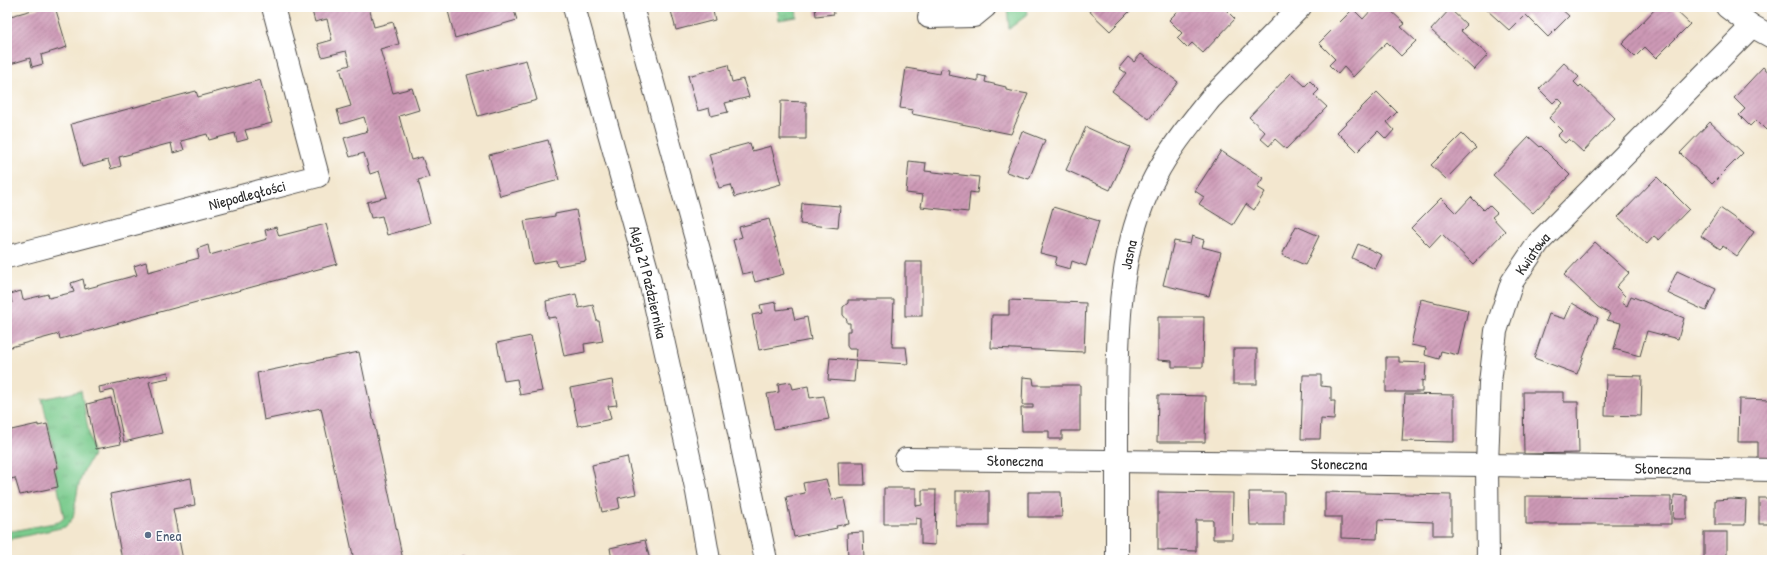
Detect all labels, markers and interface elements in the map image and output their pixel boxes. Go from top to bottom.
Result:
street label: Niepodległości [206,174,288,215]
street label: Aleja 21 Października [625,223,673,340]
street label: Kwiatowa [1509,227,1554,279]
street label: Jasna [1115,237,1141,271]
street label: Słoneczna [987,449,1043,471]
street label: Słoneczna [1311,453,1367,474]
street label: Słoneczna [1635,457,1691,479]
place label: Enea [156,525,181,546]
marker: Enea [143,530,153,540]

